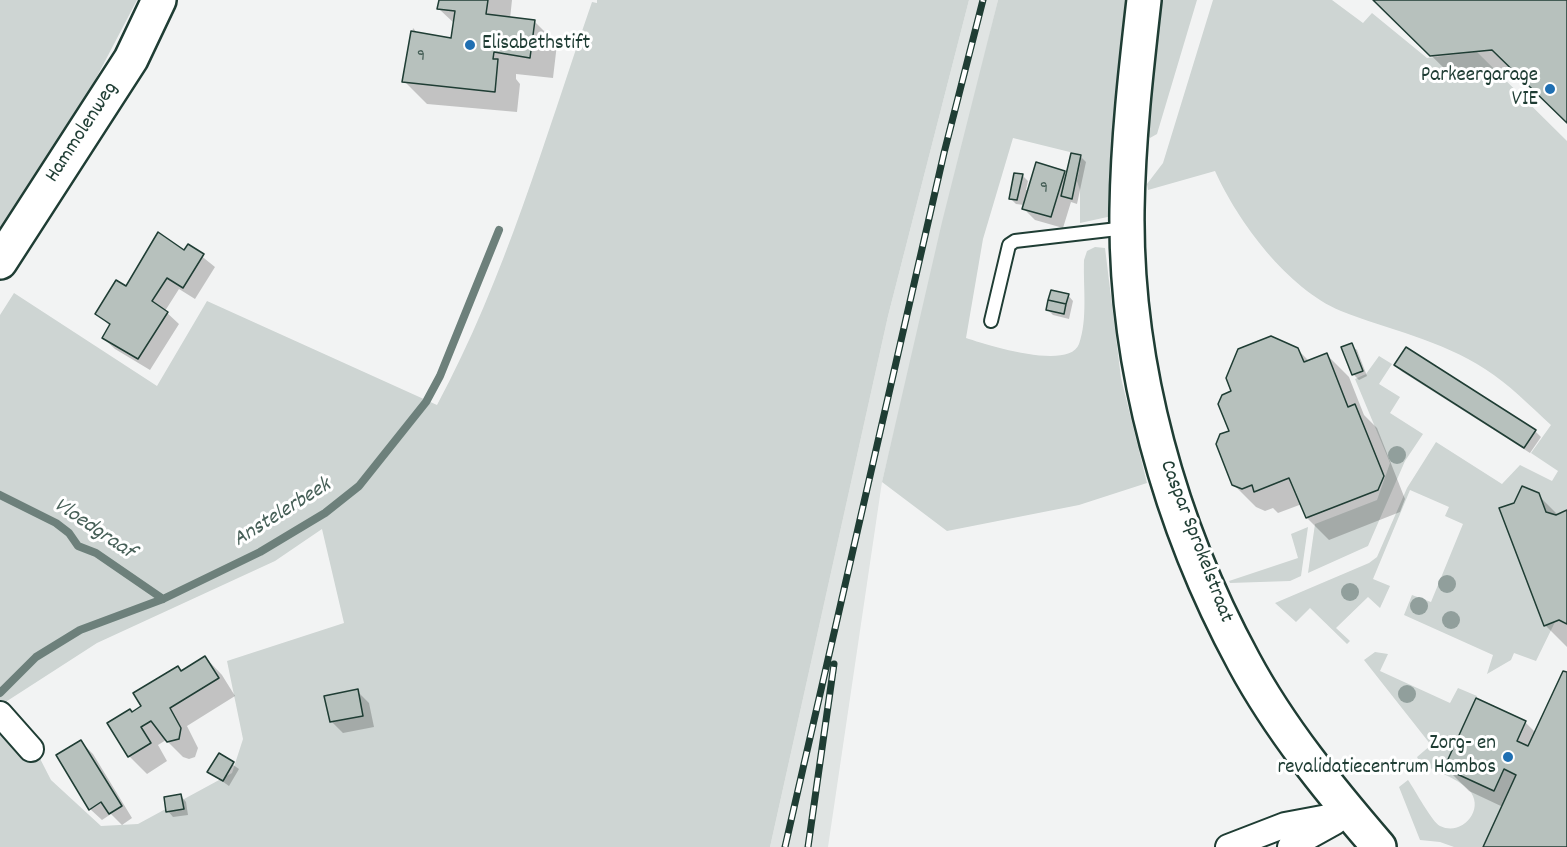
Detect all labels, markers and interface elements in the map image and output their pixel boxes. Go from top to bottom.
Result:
place label: Elisabethstift [482,32,590,58]
marker: Elisabethstift [463,38,477,52]
house number: 9 [417,47,425,69]
place label: Parkeergarage VIE [1421,64,1538,114]
street label: Hammolenweg [41,78,125,188]
marker: Parkeergarage VIE [1543,82,1557,96]
house number: 9 [1040,179,1048,201]
street label: Caspar Sprokelstraat [1152,457,1238,627]
water label: Anstelerbeek [229,474,337,554]
water label: Vloedgraaf [48,493,138,567]
place label: Zorg- en revalidatiecentrum Hambos [1277,732,1496,782]
marker: Zorg- en revalidatiecentrum Hambos [1501,750,1515,764]

